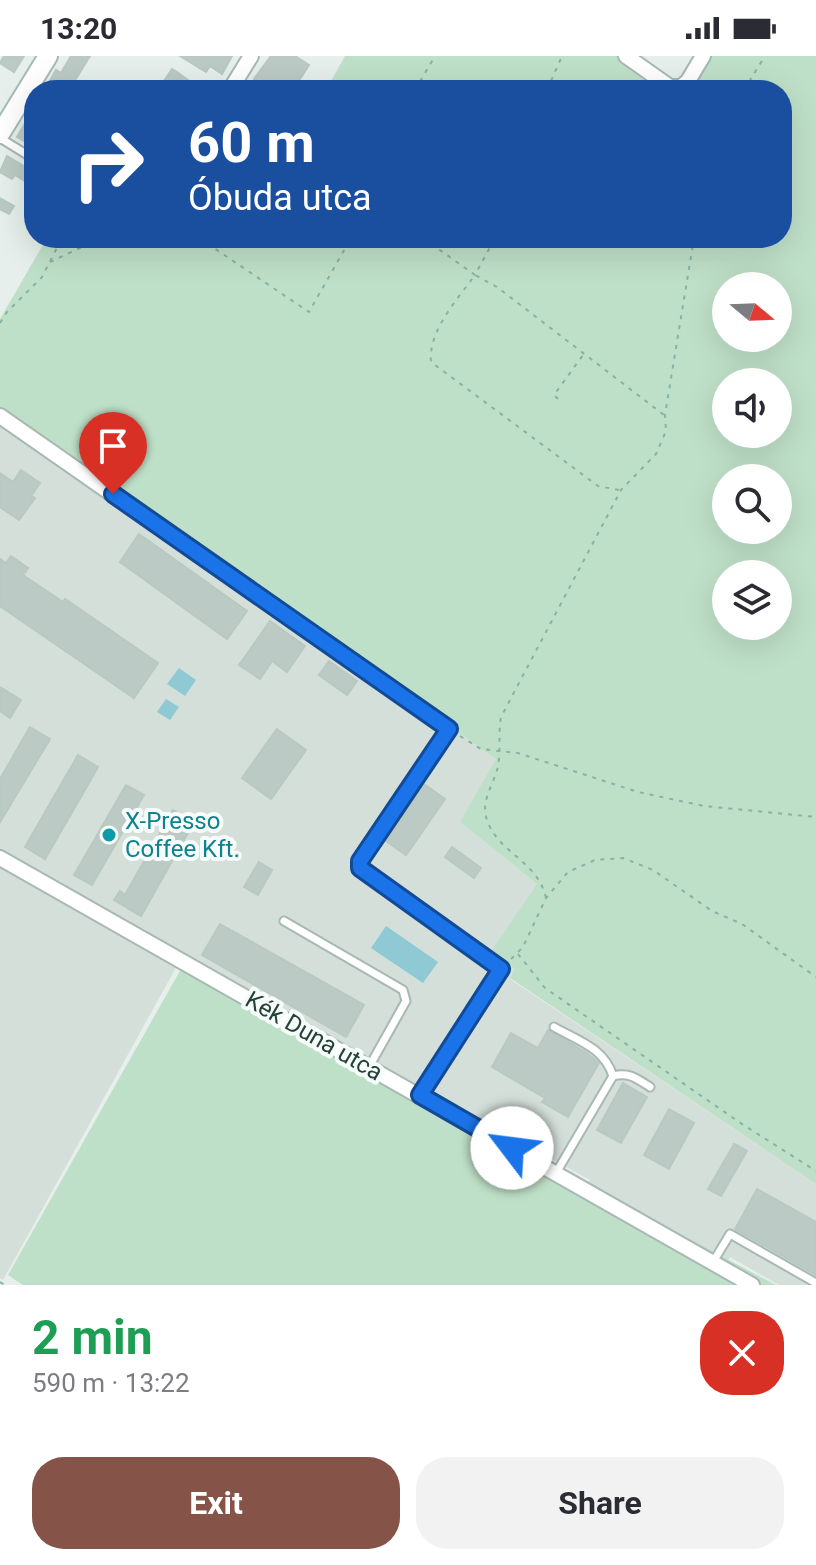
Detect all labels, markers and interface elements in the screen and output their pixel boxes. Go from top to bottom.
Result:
text: 13:20 [40,11,117,46]
text: 60 m [188,110,315,176]
icon: right [56,112,160,216]
text: Óbuda utca [188,177,372,219]
north arrow [712,272,792,352]
map controls [712,272,792,640]
button: sound [712,368,792,448]
pin [79,412,147,494]
icon: arrive [91,424,135,468]
button: search [712,464,792,544]
button: layers [712,560,792,640]
place label: X-Presso Coffee Kft. [125,807,240,863]
marker: X-Presso Coffee Kft. [100,826,118,844]
street label: Kék Duna utca [241,985,387,1087]
position arrow [470,1106,554,1190]
text: 2 min [32,1309,153,1366]
button: close [700,1311,784,1395]
text: 590 m · 13:22 [32,1368,190,1398]
button: Exit [32,1457,400,1549]
button: Share [416,1457,784,1549]

